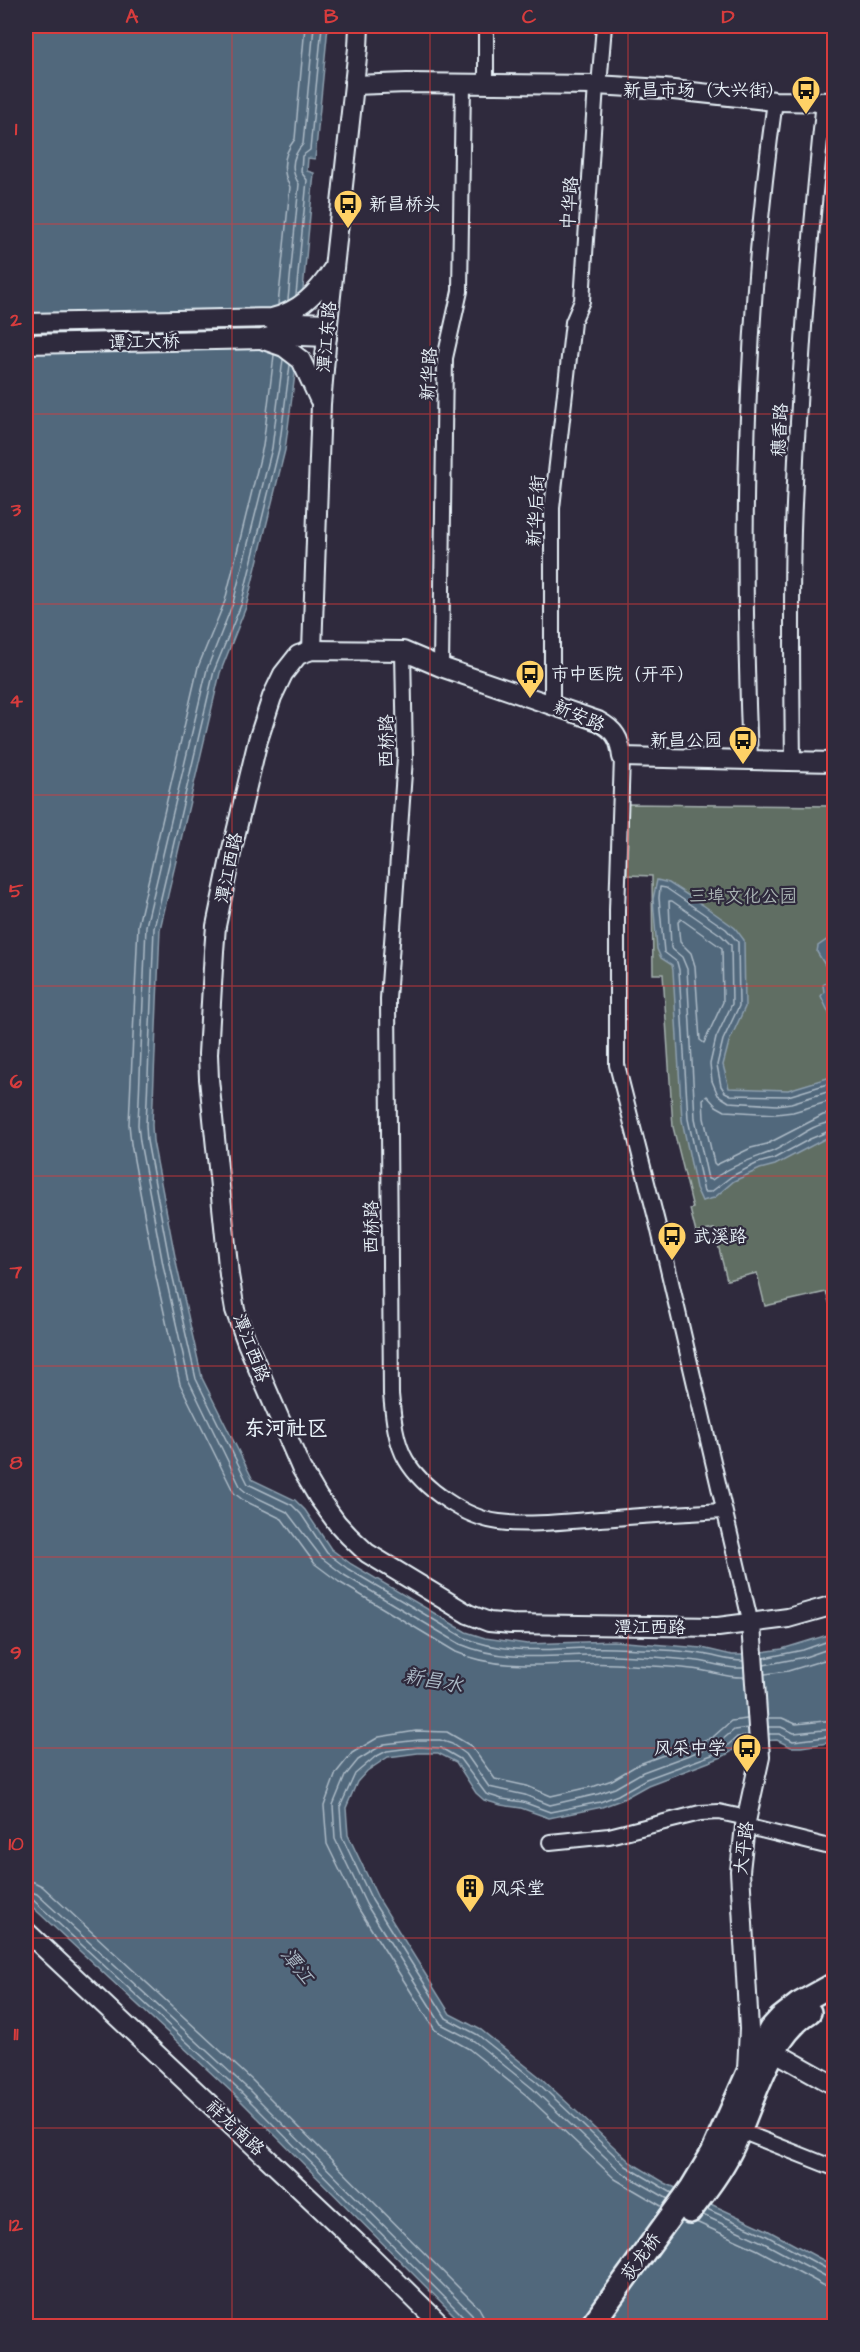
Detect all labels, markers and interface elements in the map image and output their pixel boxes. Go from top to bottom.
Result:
text: A [126,3,139,31]
text: B [324,3,339,31]
text: C [522,3,537,31]
text: D [722,3,735,31]
bus stop icon: 新昌市场（大兴街） [790,74,822,116]
place label: 新昌市场（大兴街） [623,78,785,103]
text: 1 [15,115,18,143]
street label: 中华路 [556,175,584,231]
bus stop icon: 新昌桥头 [332,188,364,230]
place label: 新昌桥头 [369,192,441,217]
street label: 潭江东路 [311,300,343,374]
text: 2 [9,306,22,334]
street label: 谭江大桥 [108,329,180,355]
street label: 新华路 [415,346,443,402]
street label: 穗香路 [766,402,794,458]
street label: 新华后街 [522,474,550,548]
text: 3 [10,496,22,524]
bus stop icon: 市中医院（开平） [514,658,546,700]
place label: 市中医院（开平） [551,662,695,687]
text: 4 [9,687,23,715]
street label: 新安路 [549,694,609,738]
street label: 西桥路 [374,714,399,768]
bus stop icon: 新昌公园 [727,724,759,766]
place label: 新昌公园 [650,728,722,753]
street label: 潭江西路 [209,830,249,906]
text: 5 [9,877,24,905]
park label: 三埠文化公园 [689,884,797,909]
text: 6 [10,1068,23,1096]
street label: 西桥路 [359,1200,384,1254]
bus stop icon: 武溪路 [656,1220,688,1262]
place label: 武溪路 [693,1224,747,1249]
text: 7 [9,1258,23,1286]
street label: 潭江西路 [226,1310,276,1386]
district label: 东河社区 [244,1414,328,1443]
text: 8 [10,1449,23,1477]
street label: 潭江西路 [614,1615,686,1640]
text: 9 [10,1639,22,1667]
water label: 新昌水 [401,1662,466,1701]
bus stop icon: 风采中学 [731,1732,763,1774]
place label: 风采中学 [654,1736,726,1761]
street label: 大平路 [728,1820,760,1876]
text: 10 [8,1830,24,1858]
building icon: 风采堂 [454,1872,486,1914]
place label: 风采堂 [491,1876,545,1901]
water label: 潭江 [274,1942,321,1991]
text: 11 [13,2020,19,2048]
street label: 祥龙南路 [200,2094,270,2162]
text: 12 [9,2211,24,2239]
street label: 荻龙桥 [615,2228,667,2286]

